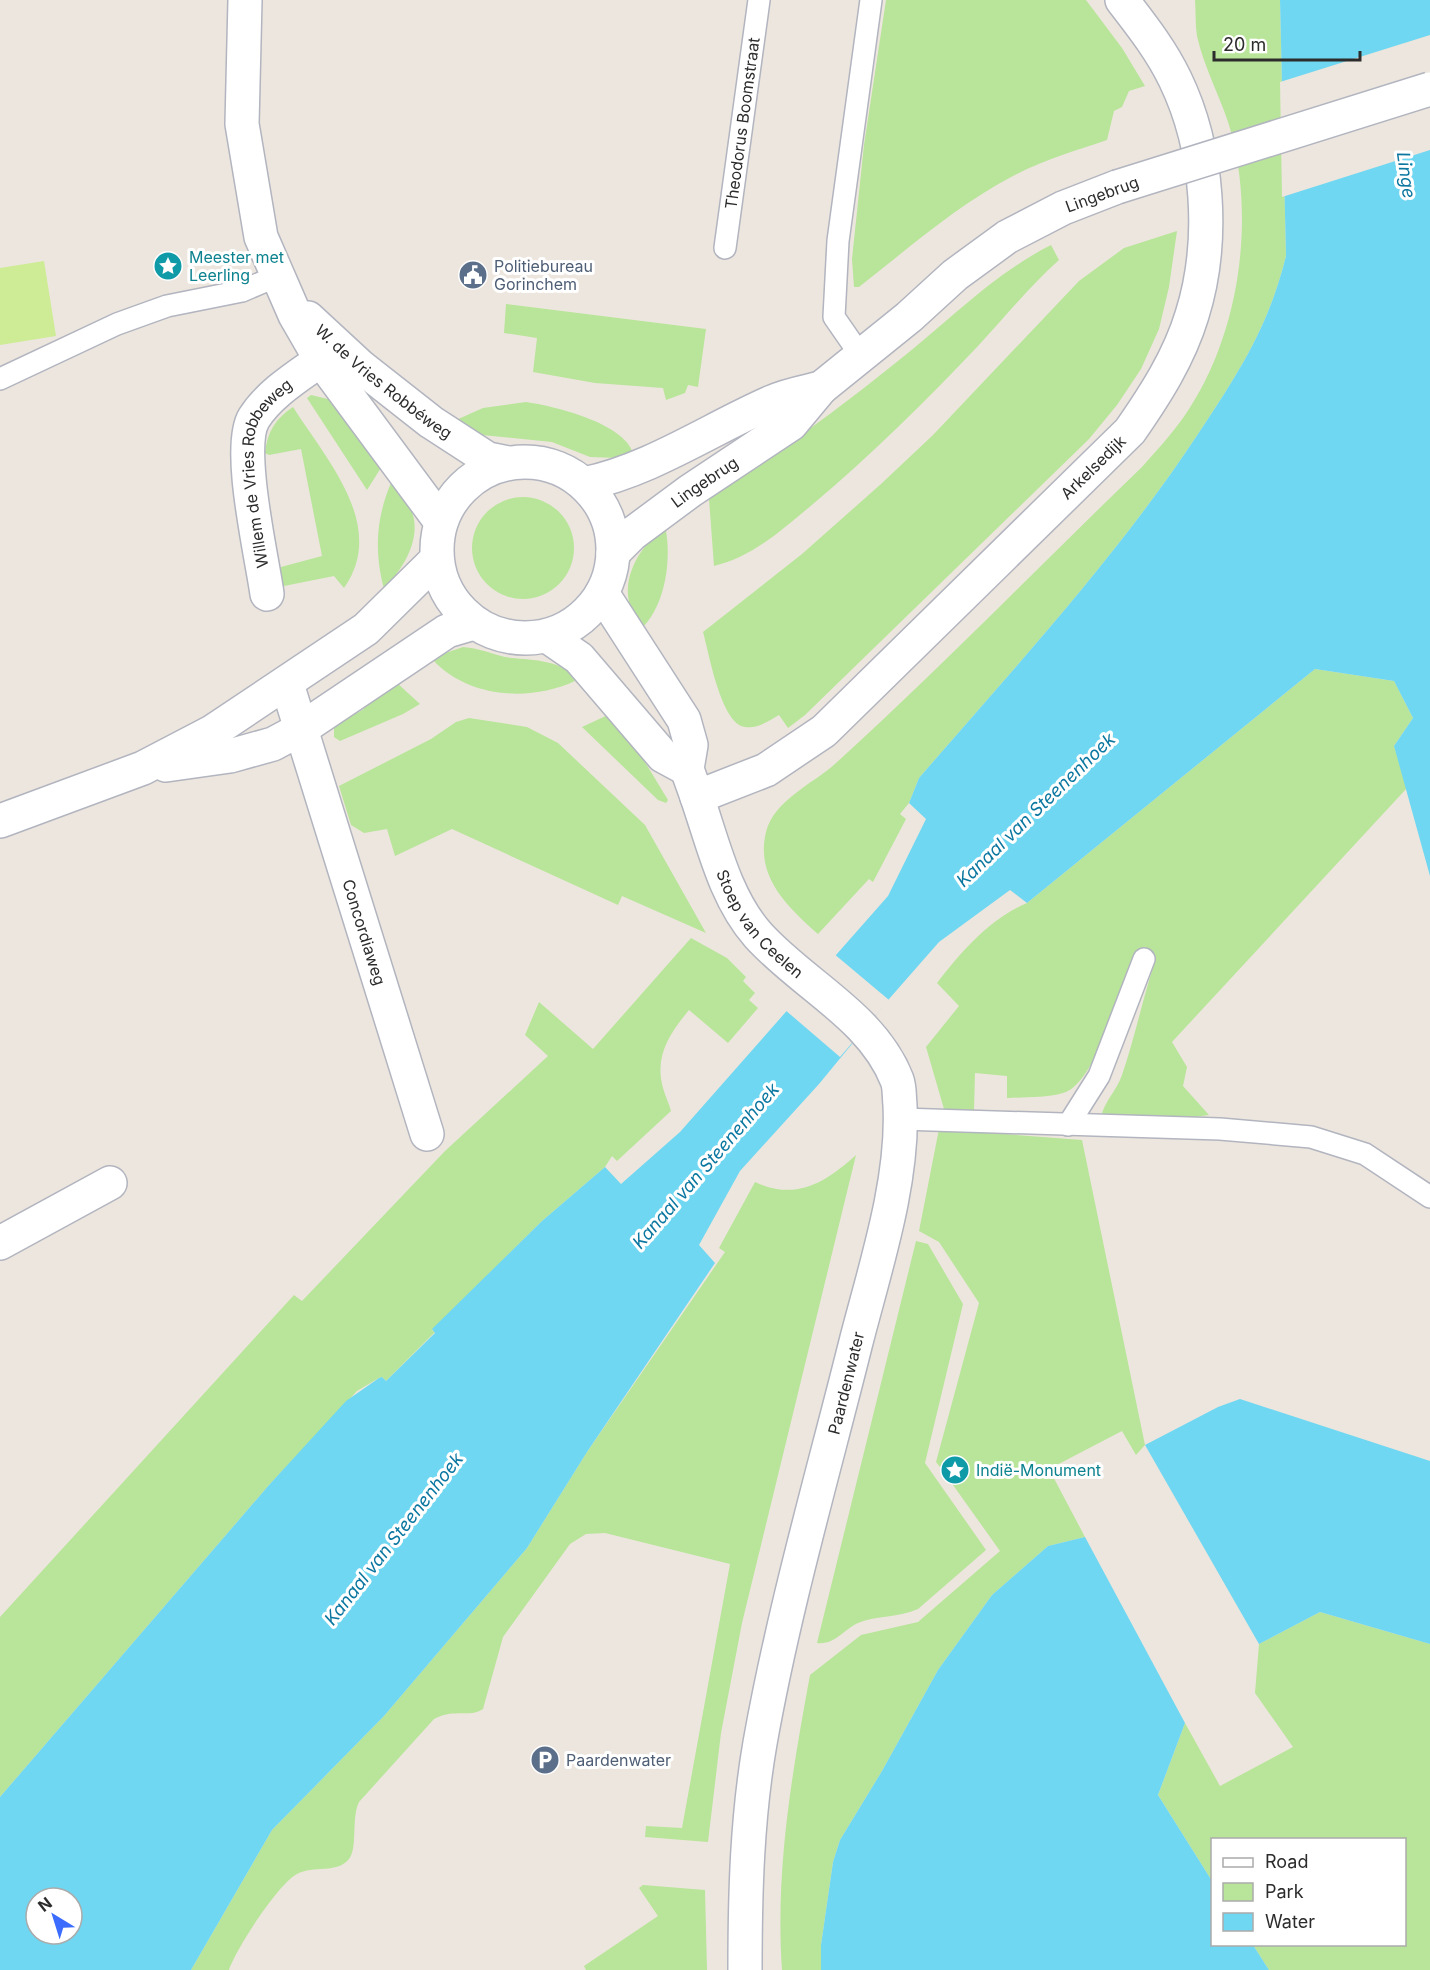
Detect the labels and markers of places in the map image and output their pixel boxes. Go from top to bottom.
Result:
place label: Meester met Leerling [189,247,284,285]
place icon: Meester met Leerling [152,250,184,282]
place label: Politiebureau Gorinchem [494,256,593,294]
public building icon: Politiebureau Gorinchem [457,259,489,291]
place icon: Indië-Monument [939,1454,971,1486]
place label: Indië-Monument [976,1460,1101,1480]
parking icon: Paardenwater [529,1744,561,1776]
place label: Paardenwater [566,1750,671,1770]

